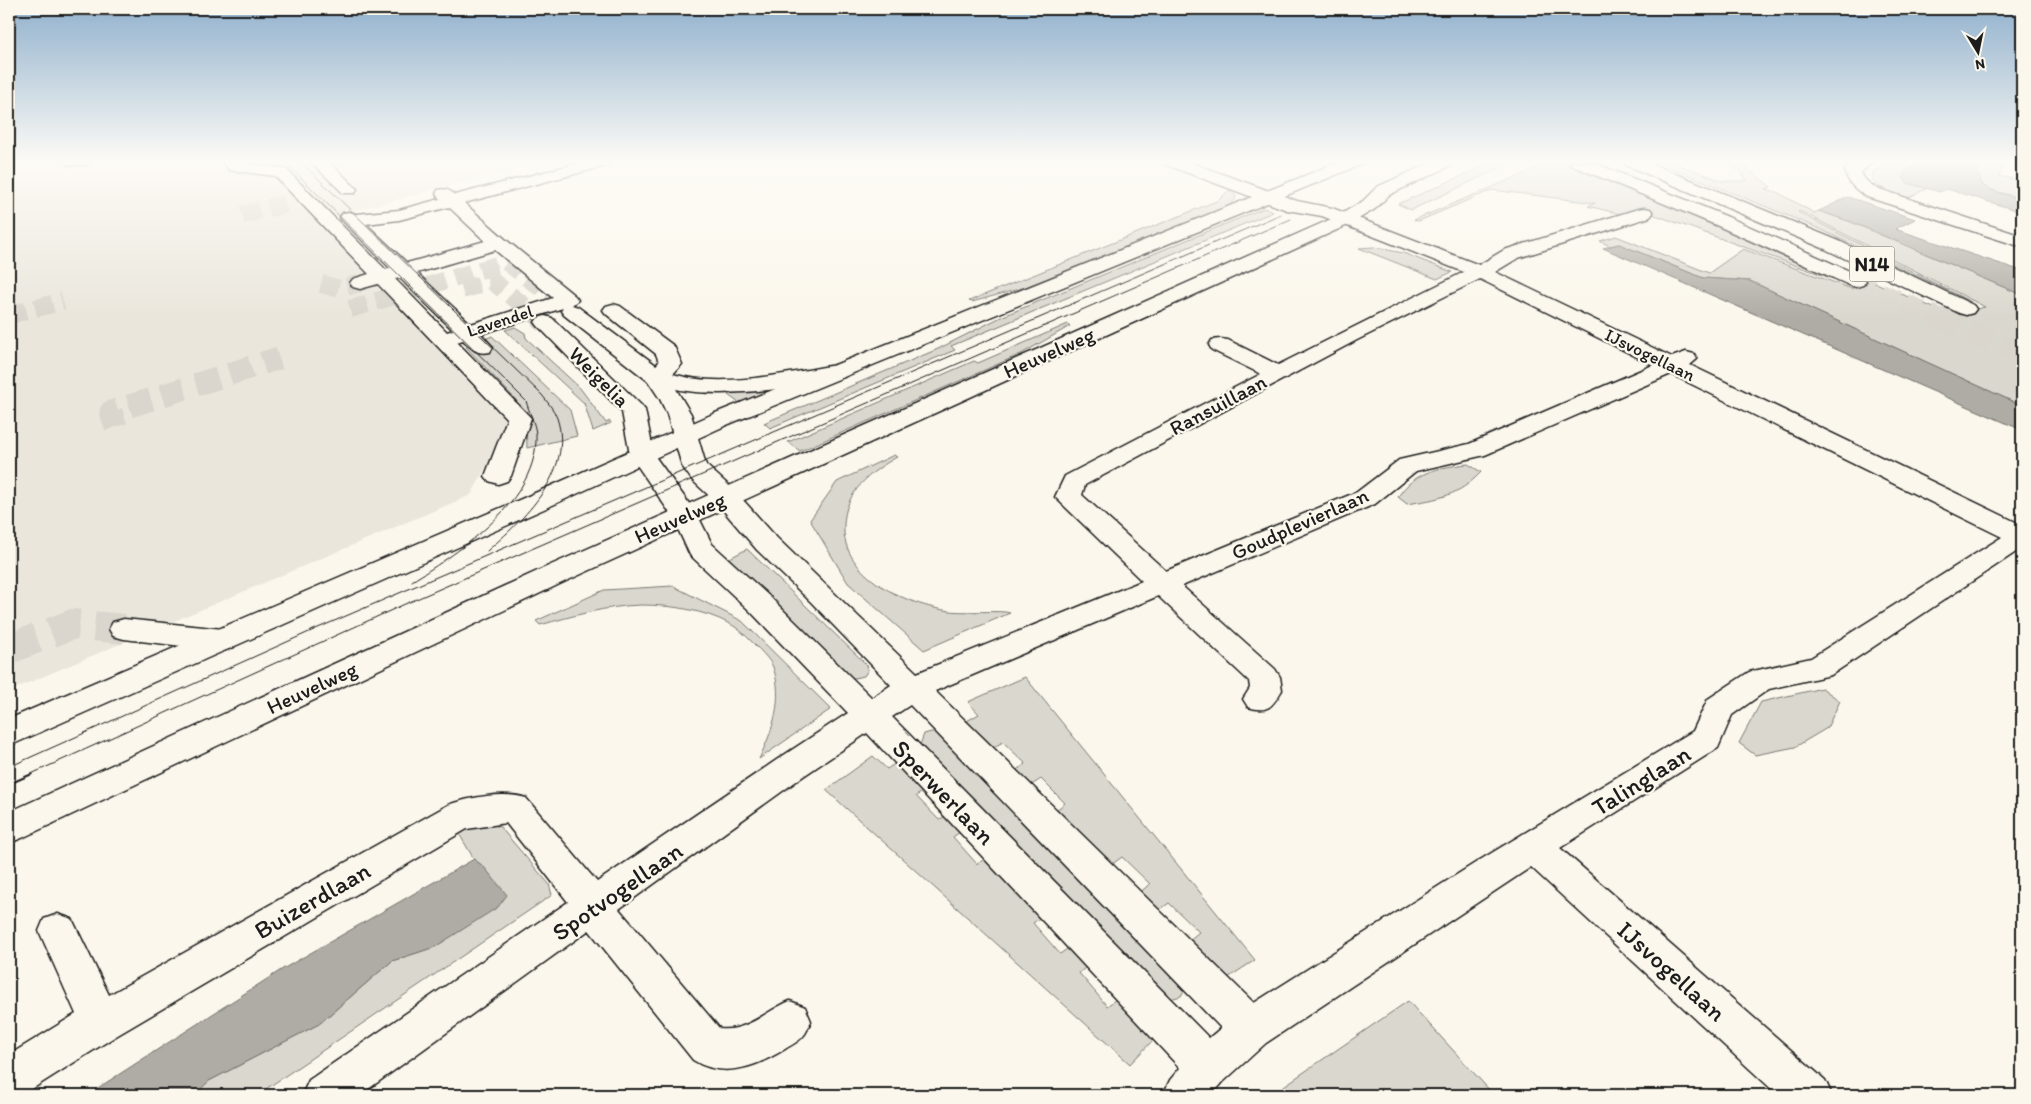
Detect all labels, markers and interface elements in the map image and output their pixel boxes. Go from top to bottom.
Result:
north arrow [1954,28,2004,78]
text: N [1974,55,1986,74]
road number: N14 [1850,246,1894,282]
street label: Lavendel [464,300,536,342]
street label: Heuvelweg [999,321,1098,384]
street label: IJsvogellaan [1601,324,1699,386]
street label: Weigelia [564,341,635,412]
street label: Ransuillaan [1165,369,1270,440]
street label: Goudplevierlaan [1227,482,1372,565]
street label: Heuvelweg [630,486,729,549]
street label: Heuvelweg [263,656,361,719]
street label: Sperwerlaan [886,733,1002,851]
street label: Talinglaan [1586,738,1696,822]
street label: Spotvogellaan [546,835,688,947]
street label: Buizerdlaan [249,855,375,945]
street label: IJsvogellaan [1612,914,1732,1028]

